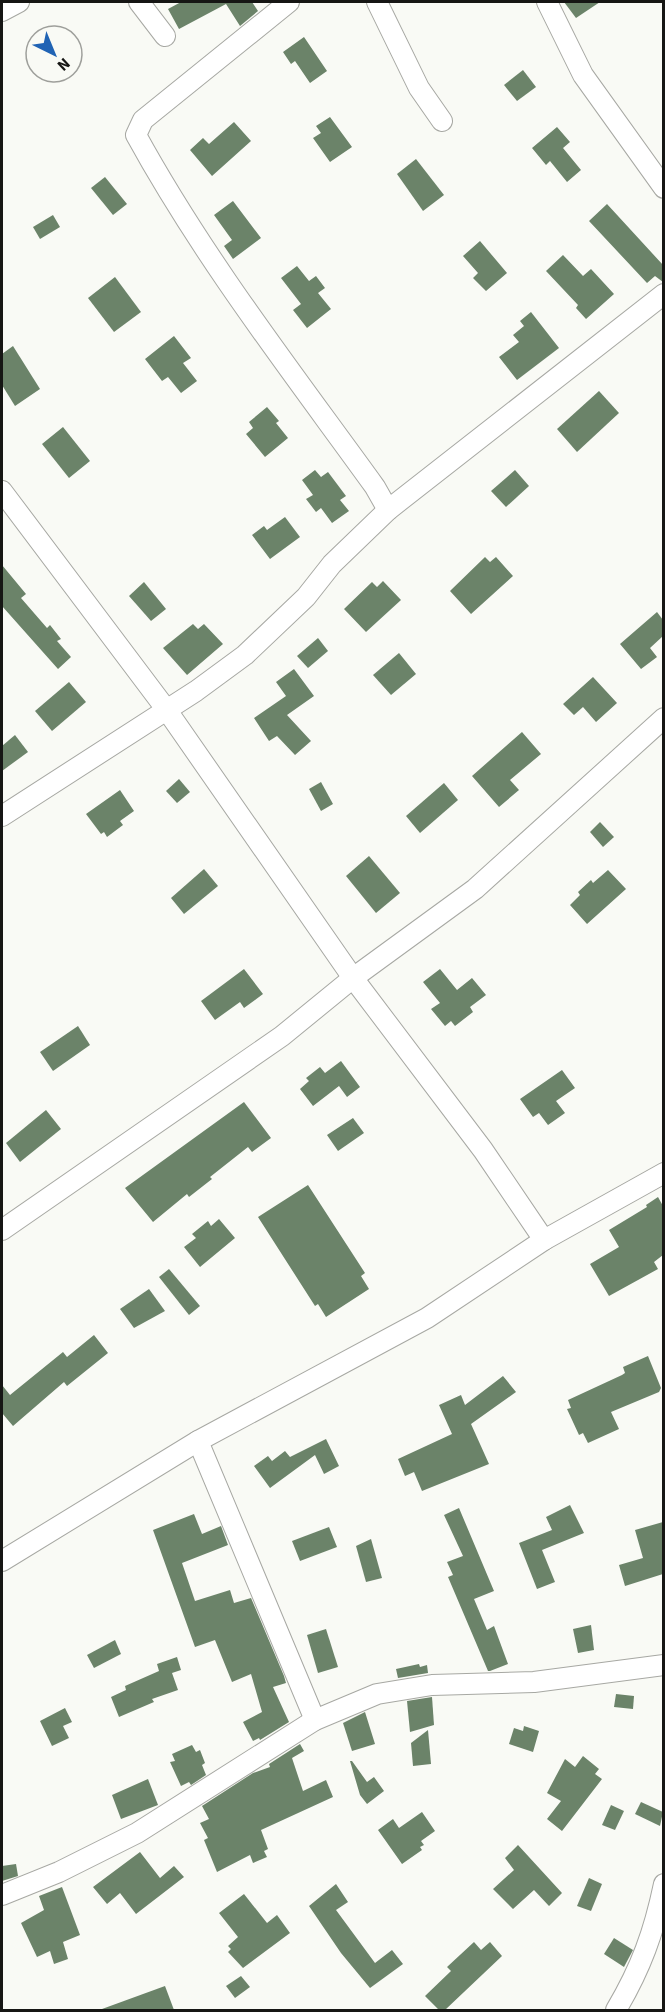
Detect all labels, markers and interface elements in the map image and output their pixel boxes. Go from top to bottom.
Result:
north arrow [24,24,84,84]
text: N [52,53,75,76]

